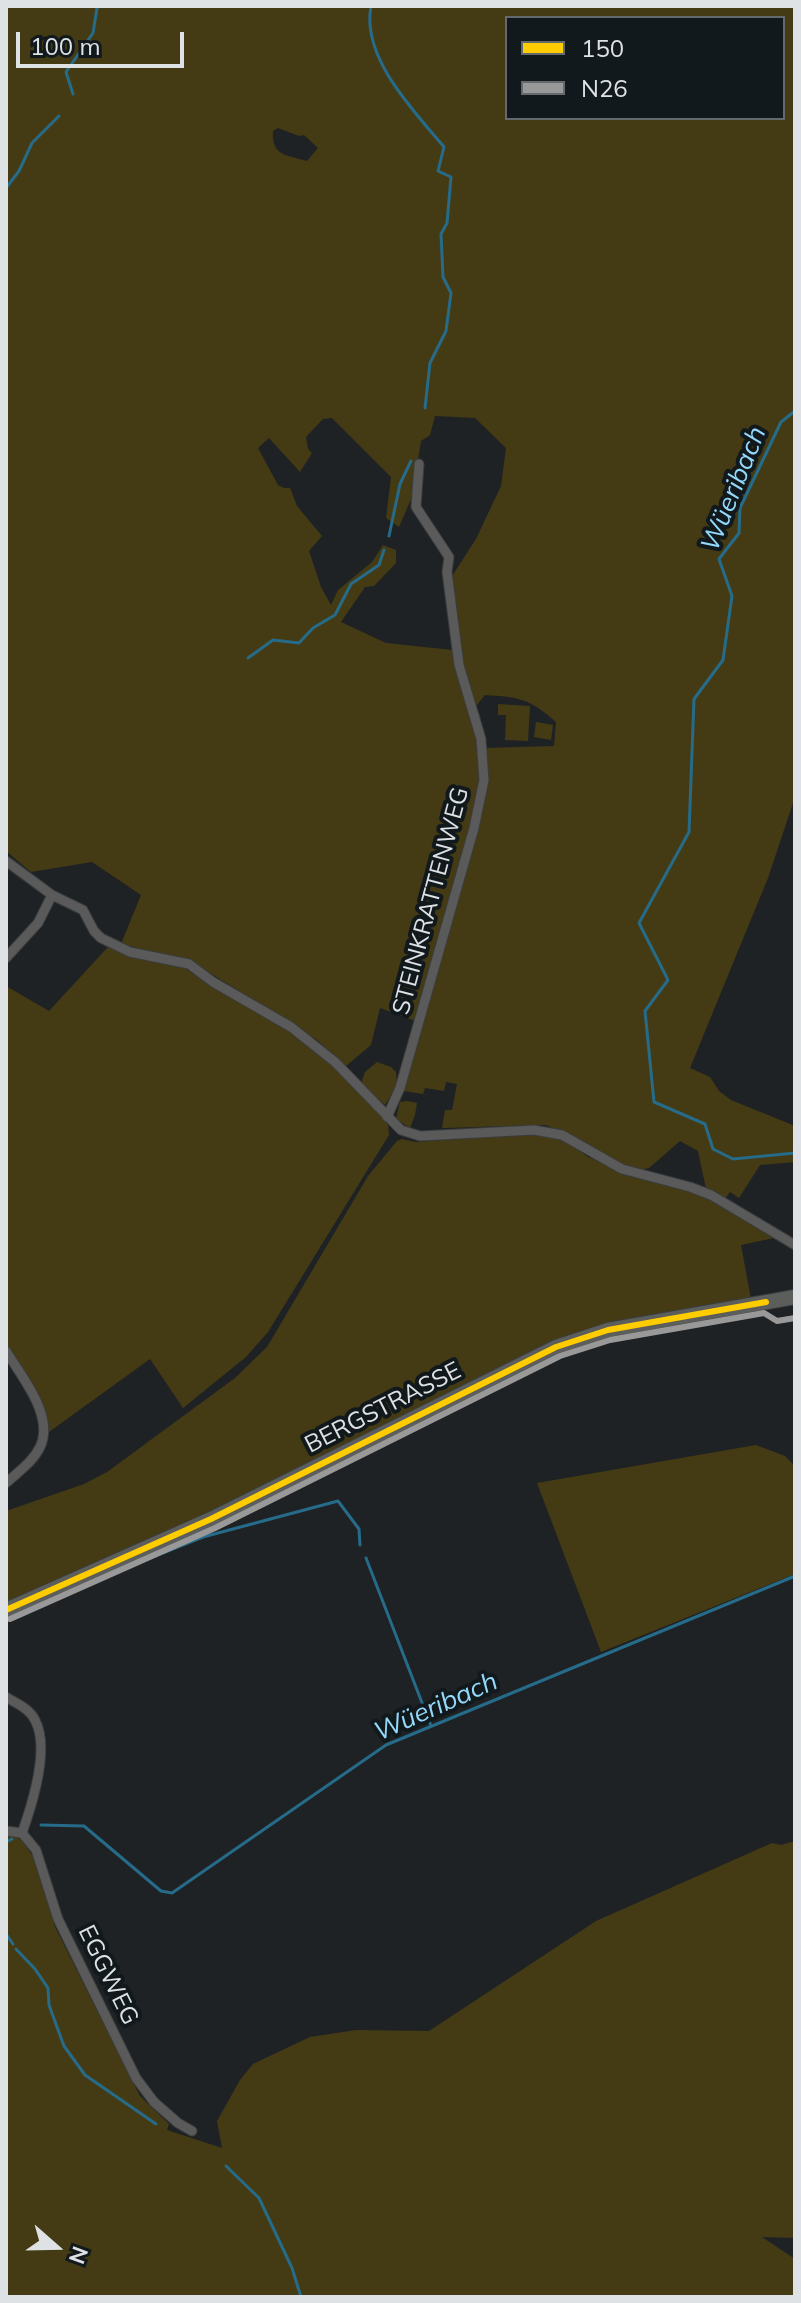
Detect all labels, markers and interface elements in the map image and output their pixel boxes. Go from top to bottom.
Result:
scale bar [20,16,188,66]
legend [505,16,785,120]
text: 100 m [30,31,101,61]
text: 150 [581,33,624,63]
text: N26 [581,73,628,103]
water label: Wüeribach [695,422,773,556]
street label: STEINKRATTENWEG [387,784,475,1018]
street label: BERGSTRASSE [300,1356,466,1460]
water label: Wüeribach [370,1666,502,1748]
street label: EGGWEG [72,1921,144,2029]
north arrow [16,2207,96,2287]
text: N [63,2243,95,2268]

